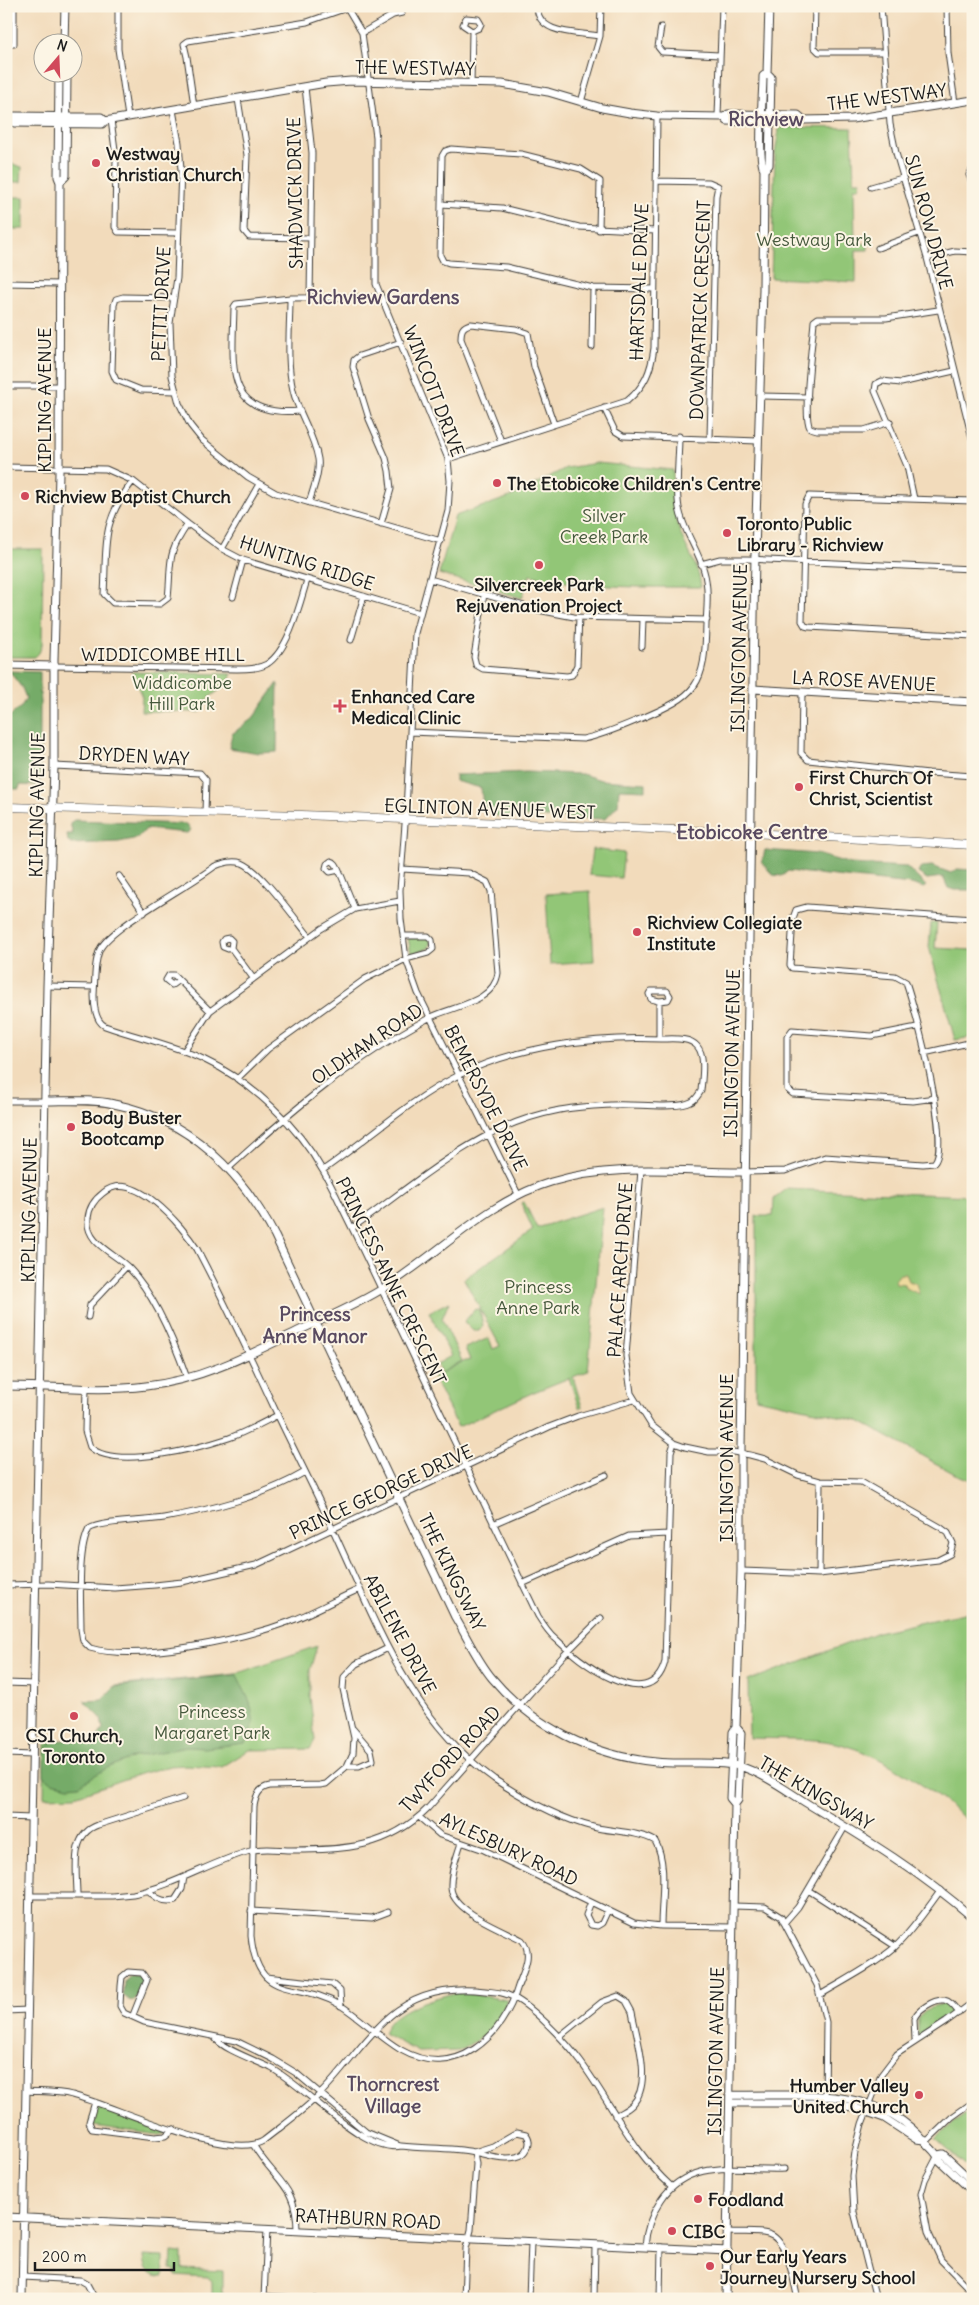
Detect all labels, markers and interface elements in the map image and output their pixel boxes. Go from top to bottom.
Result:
north arrow [32,32,82,82]
text: N [55,36,70,56]
street label: THE WESTWAY [355,55,475,81]
street label: THE WESTWAY [826,78,948,116]
district label: Richview [728,107,804,131]
street label: SHADWICK DRIVE [282,117,308,269]
place label: Westway Christian Church [106,142,243,186]
street label: SUN ROW DRIVE [900,152,958,292]
marker: Westway Christian Church [90,157,102,169]
street label: DOWNPATRICK CRESCENT [685,200,715,420]
street label: HARTSDALE DRIVE [625,203,653,361]
park label: Westway Park [756,228,872,251]
street label: PETTIT DRIVE [146,246,176,362]
district label: Richview Gardens [306,285,460,309]
street label: WINCOTT DRIVE [398,322,470,460]
street label: KIPLING AVENUE [33,327,56,473]
place label: The Etobicoke Children's Centre [507,472,761,495]
marker: The Etobicoke Children's Centre [491,477,503,489]
place label: Richview Baptist Church [35,485,232,508]
marker: Richview Baptist Church [19,490,31,502]
park label: Silver Creek Park [560,504,648,548]
place label: Toronto Public Library - Richview [737,512,884,556]
marker: Toronto Public Library - Richview [721,527,733,539]
street label: HUNTING RIDGE [237,530,377,596]
marker: Silvercreek Park Rejuvenation Project [533,559,545,571]
street label: ISLINGTON AVENUE [726,563,752,733]
place label: Silvercreek Park Rejuvenation Project [456,573,623,617]
street label: WIDDICOMBE HILL [81,643,245,666]
street label: LA ROSE AVENUE [792,666,936,696]
park label: Widdicombe Hill Park [132,671,232,715]
place label: Enhanced Care Medical Clinic [351,685,475,729]
marker: Enhanced Care Medical Clinic [333,699,347,713]
street label: KIPLING AVENUE [24,732,50,878]
street label: DRYDEN WAY [78,742,190,770]
place label: First Church Of Christ, Scientist [809,766,934,810]
marker: First Church Of Christ, Scientist [793,781,805,793]
street label: EGLINTON AVENUE WEST [384,794,596,824]
district label: Etobicoke Centre [676,819,828,844]
place label: Richview Collegiate Institute [647,911,803,955]
marker: Richview Collegiate Institute [631,926,643,938]
street label: ISLINGTON AVENUE [719,968,745,1138]
street label: OLDHAM ROAD [307,998,427,1090]
street label: BEMERSYDE DRIVE [439,1021,533,1175]
place label: Body Buster Bootcamp [81,1106,182,1150]
marker: Body Buster Bootcamp [65,1121,77,1133]
street label: KIPLING AVENUE [16,1137,42,1283]
street label: PRINCESS ANNE CRESCENT [331,1173,451,1389]
street label: PALACE ARCH DRIVE [602,1182,638,1358]
park label: Princess Anne Park [496,1275,580,1319]
district label: Princess Anne Manor [263,1302,368,1348]
street label: ISLINGTON AVENUE [715,1374,738,1542]
street label: PRINCE GEORGE DRIVE [286,1439,476,1545]
street label: THE KINGSWAY [414,1509,490,1635]
street label: ABILENE DRIVE [359,1570,441,1698]
park label: Princess Margaret Park [154,1700,270,1744]
street label: TWYFORD ROAD [395,1701,505,1817]
marker: CSI Church, Toronto [68,1710,80,1722]
place label: CSI Church, Toronto [25,1724,123,1768]
street label: THE KINGSWAY [755,1751,877,1835]
street label: AYLESBURY ROAD [436,1807,582,1891]
street label: ISLINGTON AVENUE [703,1966,729,2136]
district label: Thorncrest Village [347,2072,440,2118]
place label: Humber Valley United Church [790,2074,910,2118]
marker: Humber Valley United Church [913,2089,925,2101]
place label: Foodland [708,2188,784,2211]
marker: Foodland [692,2193,704,2205]
street label: RATHBURN ROAD [294,2204,442,2234]
place label: CIBC [682,2220,725,2243]
marker: CIBC [666,2225,678,2237]
scale bar [35,2240,174,2272]
place label: Our Early Years Journey Nursery School [720,2245,915,2289]
text: 200 m [42,2247,87,2266]
marker: Our Early Years Journey Nursery School [704,2260,716,2272]

